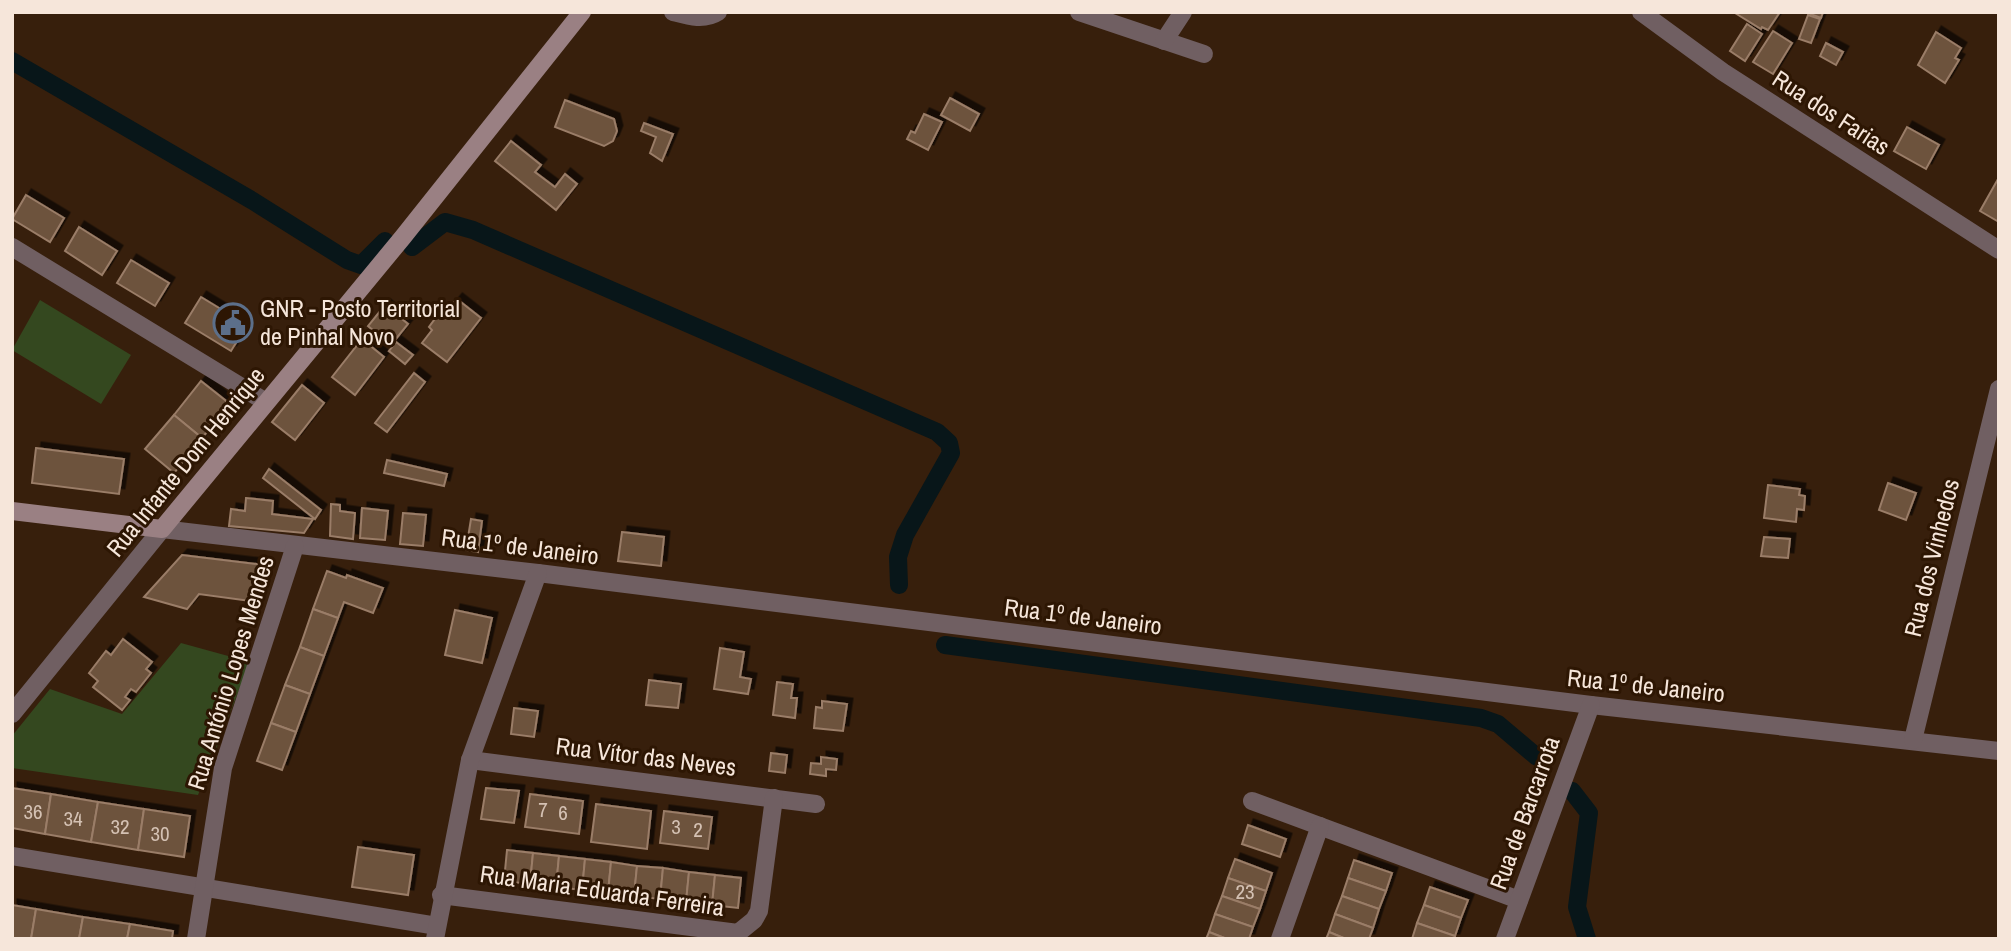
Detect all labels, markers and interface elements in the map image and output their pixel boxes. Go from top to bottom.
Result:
street label: Rua dos Farias [1767,62,1896,162]
place label: GNR - Posto Territorial de Pinhal Novo [260,292,460,352]
public building icon: GNR - Posto Territorial de Pinhal Novo [212,302,254,344]
street label: Rua Infante Dom Henrique [99,360,272,563]
street label: Rua dos Vinhedos [1896,475,1966,640]
street label: Rua 1º de Janeiro [440,520,601,572]
street label: Rua António Lopes Mendes [179,552,281,794]
street label: Rua 1º de Janeiro [1003,590,1164,642]
street label: Rua 1º de Janeiro [1566,661,1726,709]
street label: Rua Vítor das Neves [554,729,738,783]
street label: Rua de Barcarrota [1482,732,1567,894]
house number: 7 [538,795,548,824]
house number: 36 [23,797,43,826]
house number: 6 [558,798,568,827]
house number: 34 [63,804,83,833]
house number: 32 [110,812,130,841]
house number: 3 [671,812,681,841]
house number: 2 [693,815,703,844]
house number: 30 [150,819,170,848]
street label: Rua Maria Eduarda Ferreira [478,857,726,923]
house number: 23 [1235,877,1255,906]

